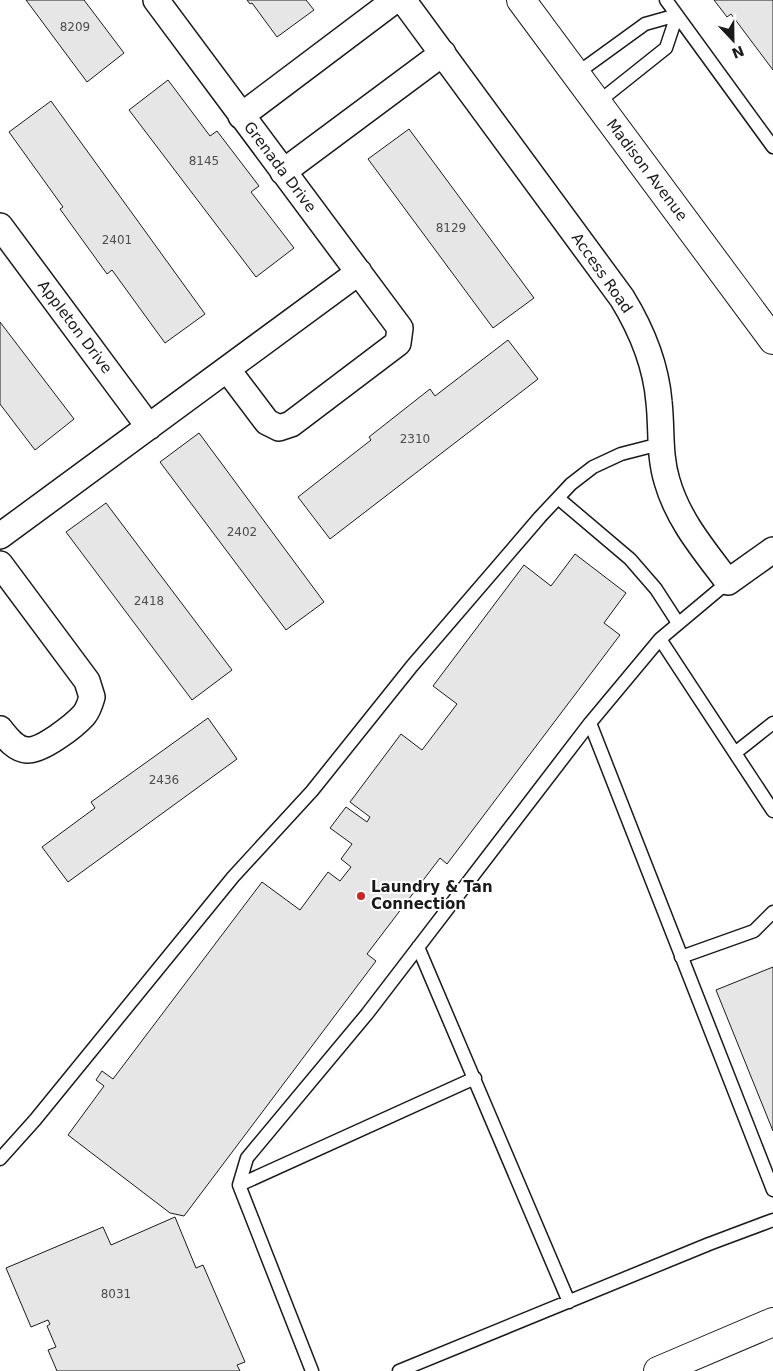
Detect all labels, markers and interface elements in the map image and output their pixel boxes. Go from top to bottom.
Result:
north arrow [708,15,758,65]
house number: 8209 [60,20,90,34]
text: N [729,42,746,62]
street label: Madison Avenue [603,116,691,224]
street label: Grenada Drive [240,118,320,216]
house number: 8145 [189,154,219,168]
house number: 8129 [436,221,466,235]
street label: Access Road [568,229,636,317]
house number: 2401 [102,233,132,247]
street label: Appleton Drive [34,277,116,377]
house number: 2310 [400,432,430,446]
house number: 2402 [227,525,257,539]
house number: 2418 [134,594,164,608]
house number: 2436 [149,773,179,787]
place label: Laundry & Tan Connection [371,878,493,913]
marker: Laundry & Tan Connection [355,890,367,902]
house number: 8031 [101,1287,131,1301]

